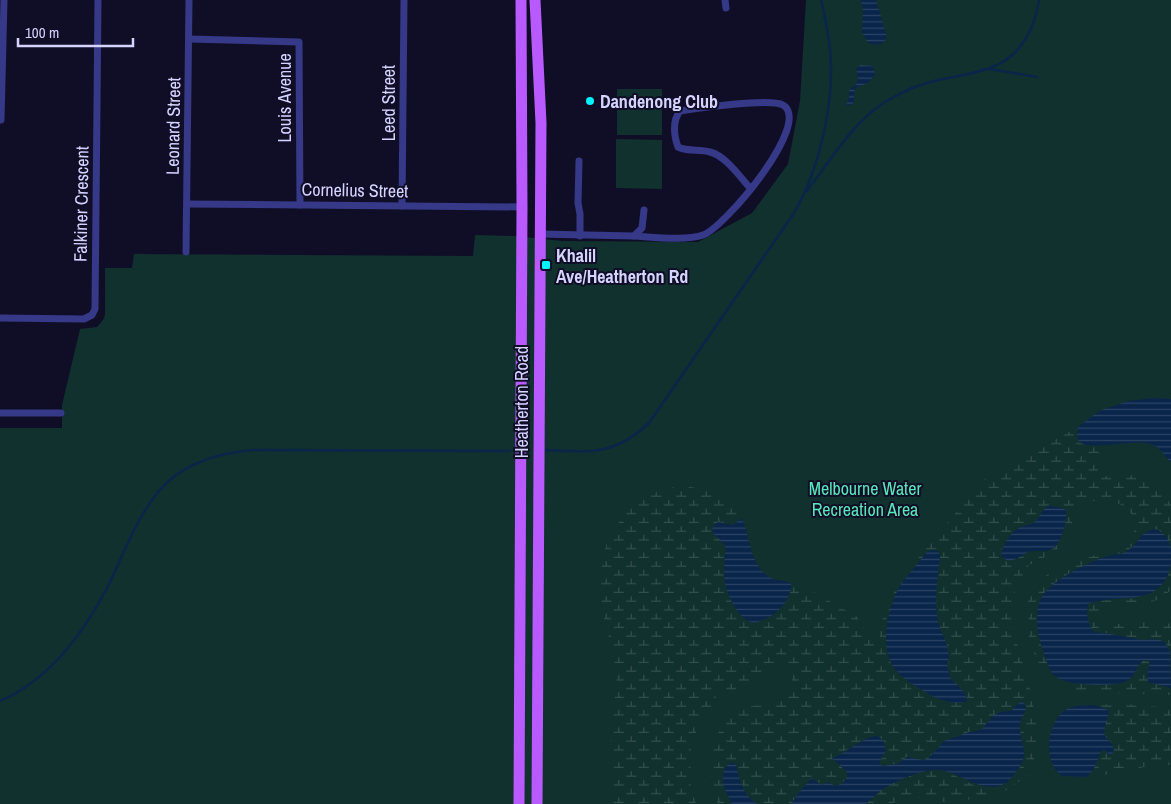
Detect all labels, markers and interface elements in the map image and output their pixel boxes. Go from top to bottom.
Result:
scale bar [18,15,132,47]
text: 100 m [25,22,59,43]
street label: Louis Avenue [272,53,297,143]
street label: Leed Street [376,65,401,141]
street label: Leonard Street [160,77,186,175]
place label: Dandenong Club [600,89,718,114]
marker: Dandenong Club [584,95,596,107]
street label: Falkiner Crescent [67,146,95,262]
street label: Cornelius Street [301,177,409,203]
place label: Khalil Ave/Heatherton Rd [556,243,688,289]
marker: Khalil Ave/Heatherton Rd [540,259,552,271]
street label: Heatherton Road [509,346,534,458]
park label: Melbourne Water Recreation Area [809,476,921,522]

